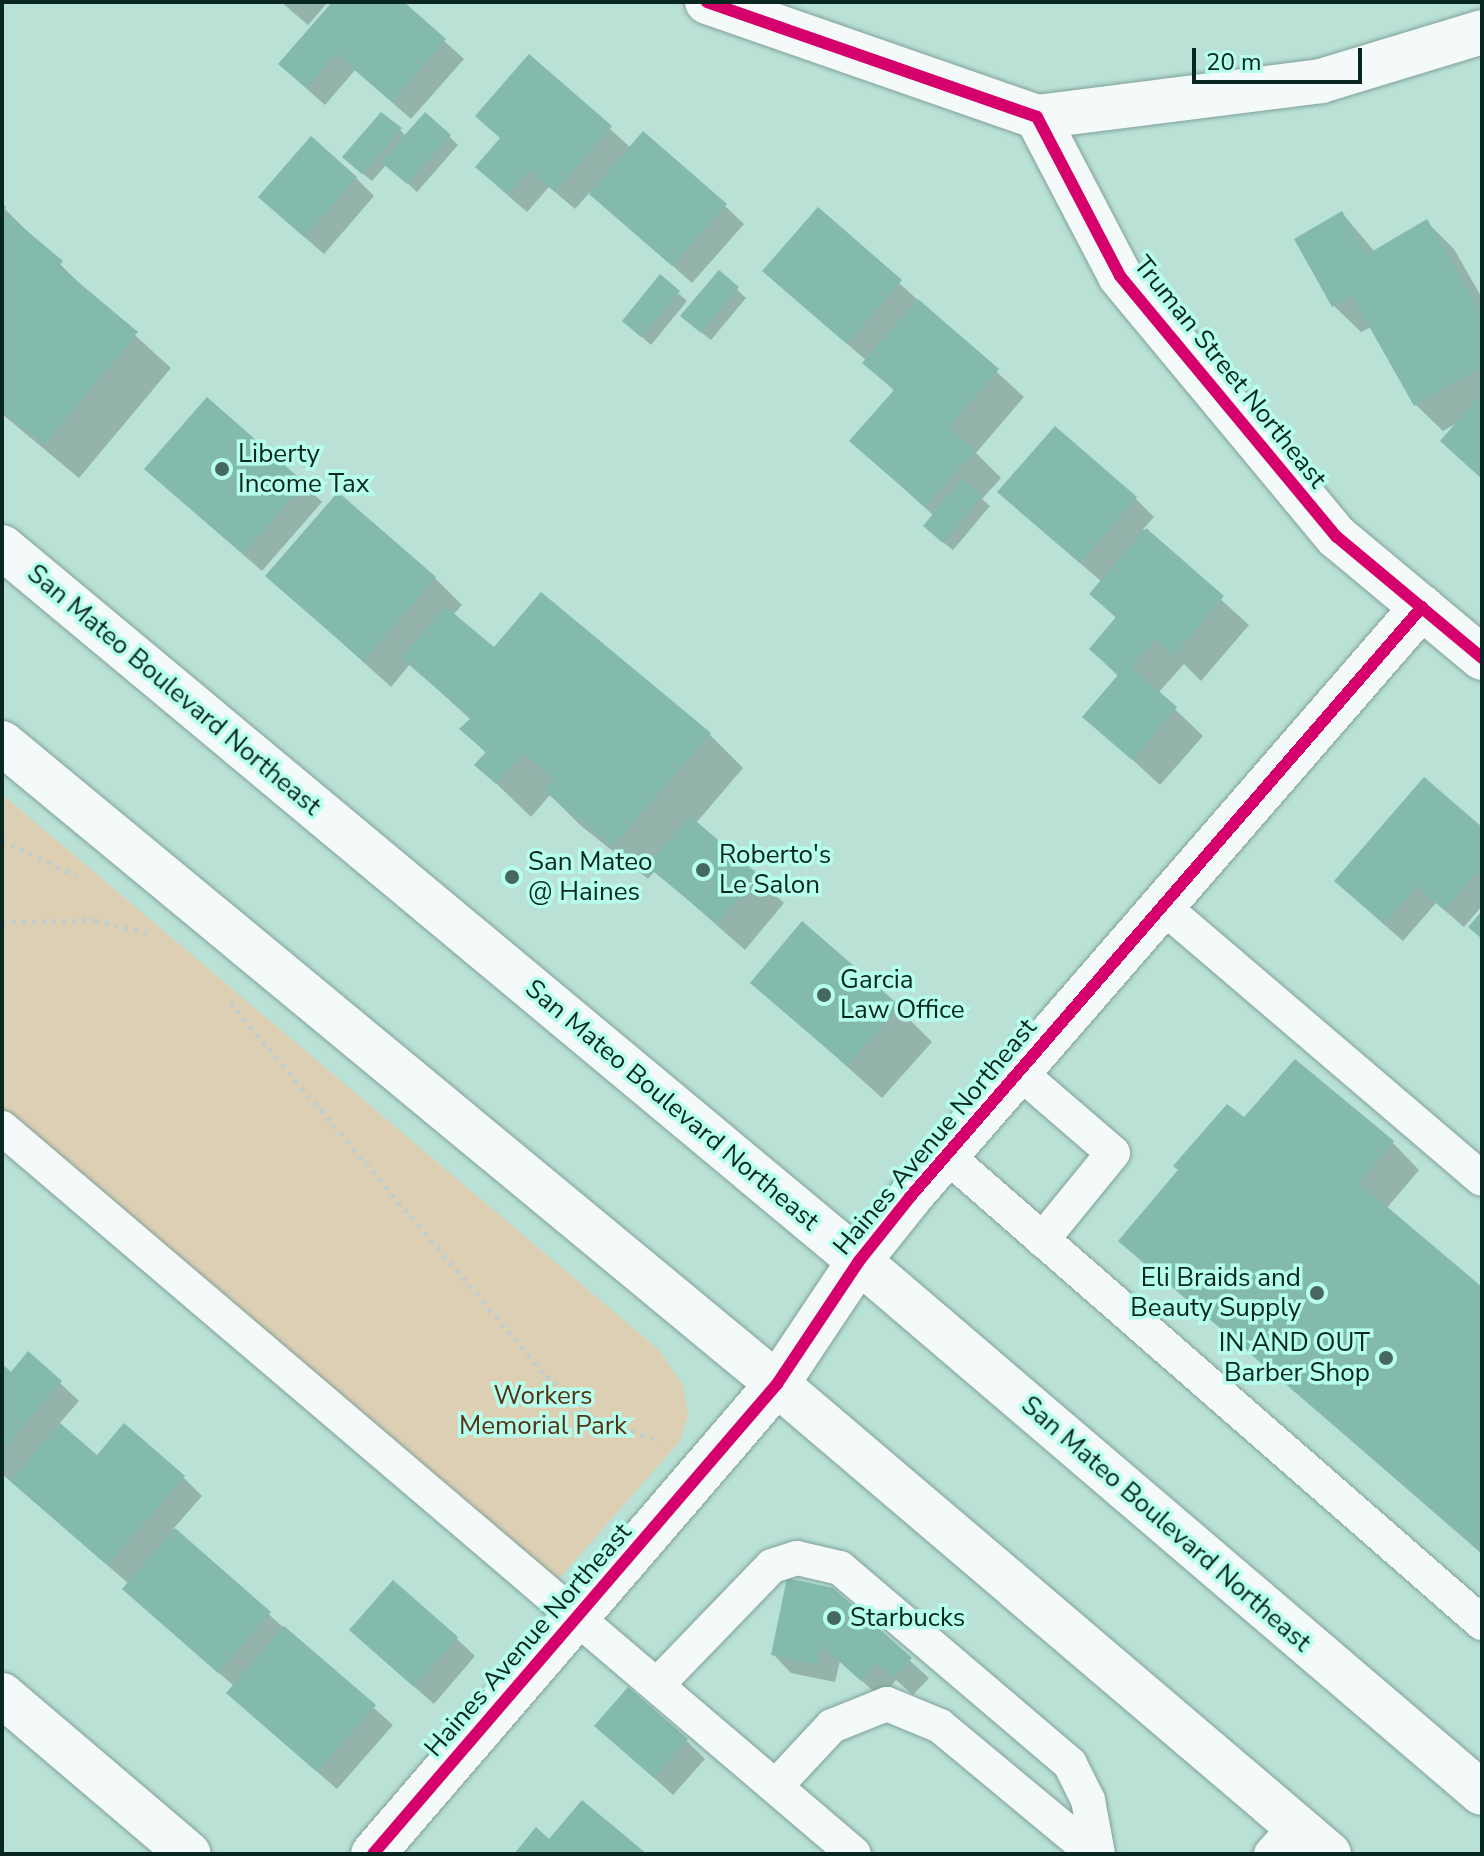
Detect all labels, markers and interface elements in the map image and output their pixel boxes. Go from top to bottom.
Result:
scale bar [1196,32,1366,82]
text: 20 m [1206,46,1262,78]
street label: Truman Street Northeast [1127,250,1333,494]
place label: Liberty Income Tax [238,438,370,500]
marker: Liberty Income Tax [213,460,231,478]
street label: San Mateo Boulevard Northeast [21,558,327,822]
place label: Roberto's Le Salon [719,839,831,900]
place label: San Mateo @ Haines [528,846,652,908]
marker: Roberto's Le Salon [694,861,712,879]
marker: San Mateo @ Haines [503,868,521,886]
place label: Garcia Law Office [840,964,965,1026]
street label: San Mateo Boulevard Northeast [519,973,825,1237]
marker: Garcia Law Office [815,986,833,1004]
street label: Haines Avenue Northeast [827,1012,1043,1262]
place label: Eli Braids and Beauty Supply [1130,1262,1301,1324]
marker: Eli Braids and Beauty Supply [1308,1284,1326,1302]
place label: IN AND OUT Barber Shop [1219,1327,1370,1388]
marker: IN AND OUT Barber Shop [1377,1349,1395,1367]
park label: Workers Memorial Park [459,1380,627,1442]
street label: San Mateo Boulevard Northeast [1015,1390,1317,1658]
street label: Haines Avenue Northeast [418,1517,638,1763]
place label: Starbucks [850,1602,965,1634]
marker: Starbucks [825,1609,843,1627]

